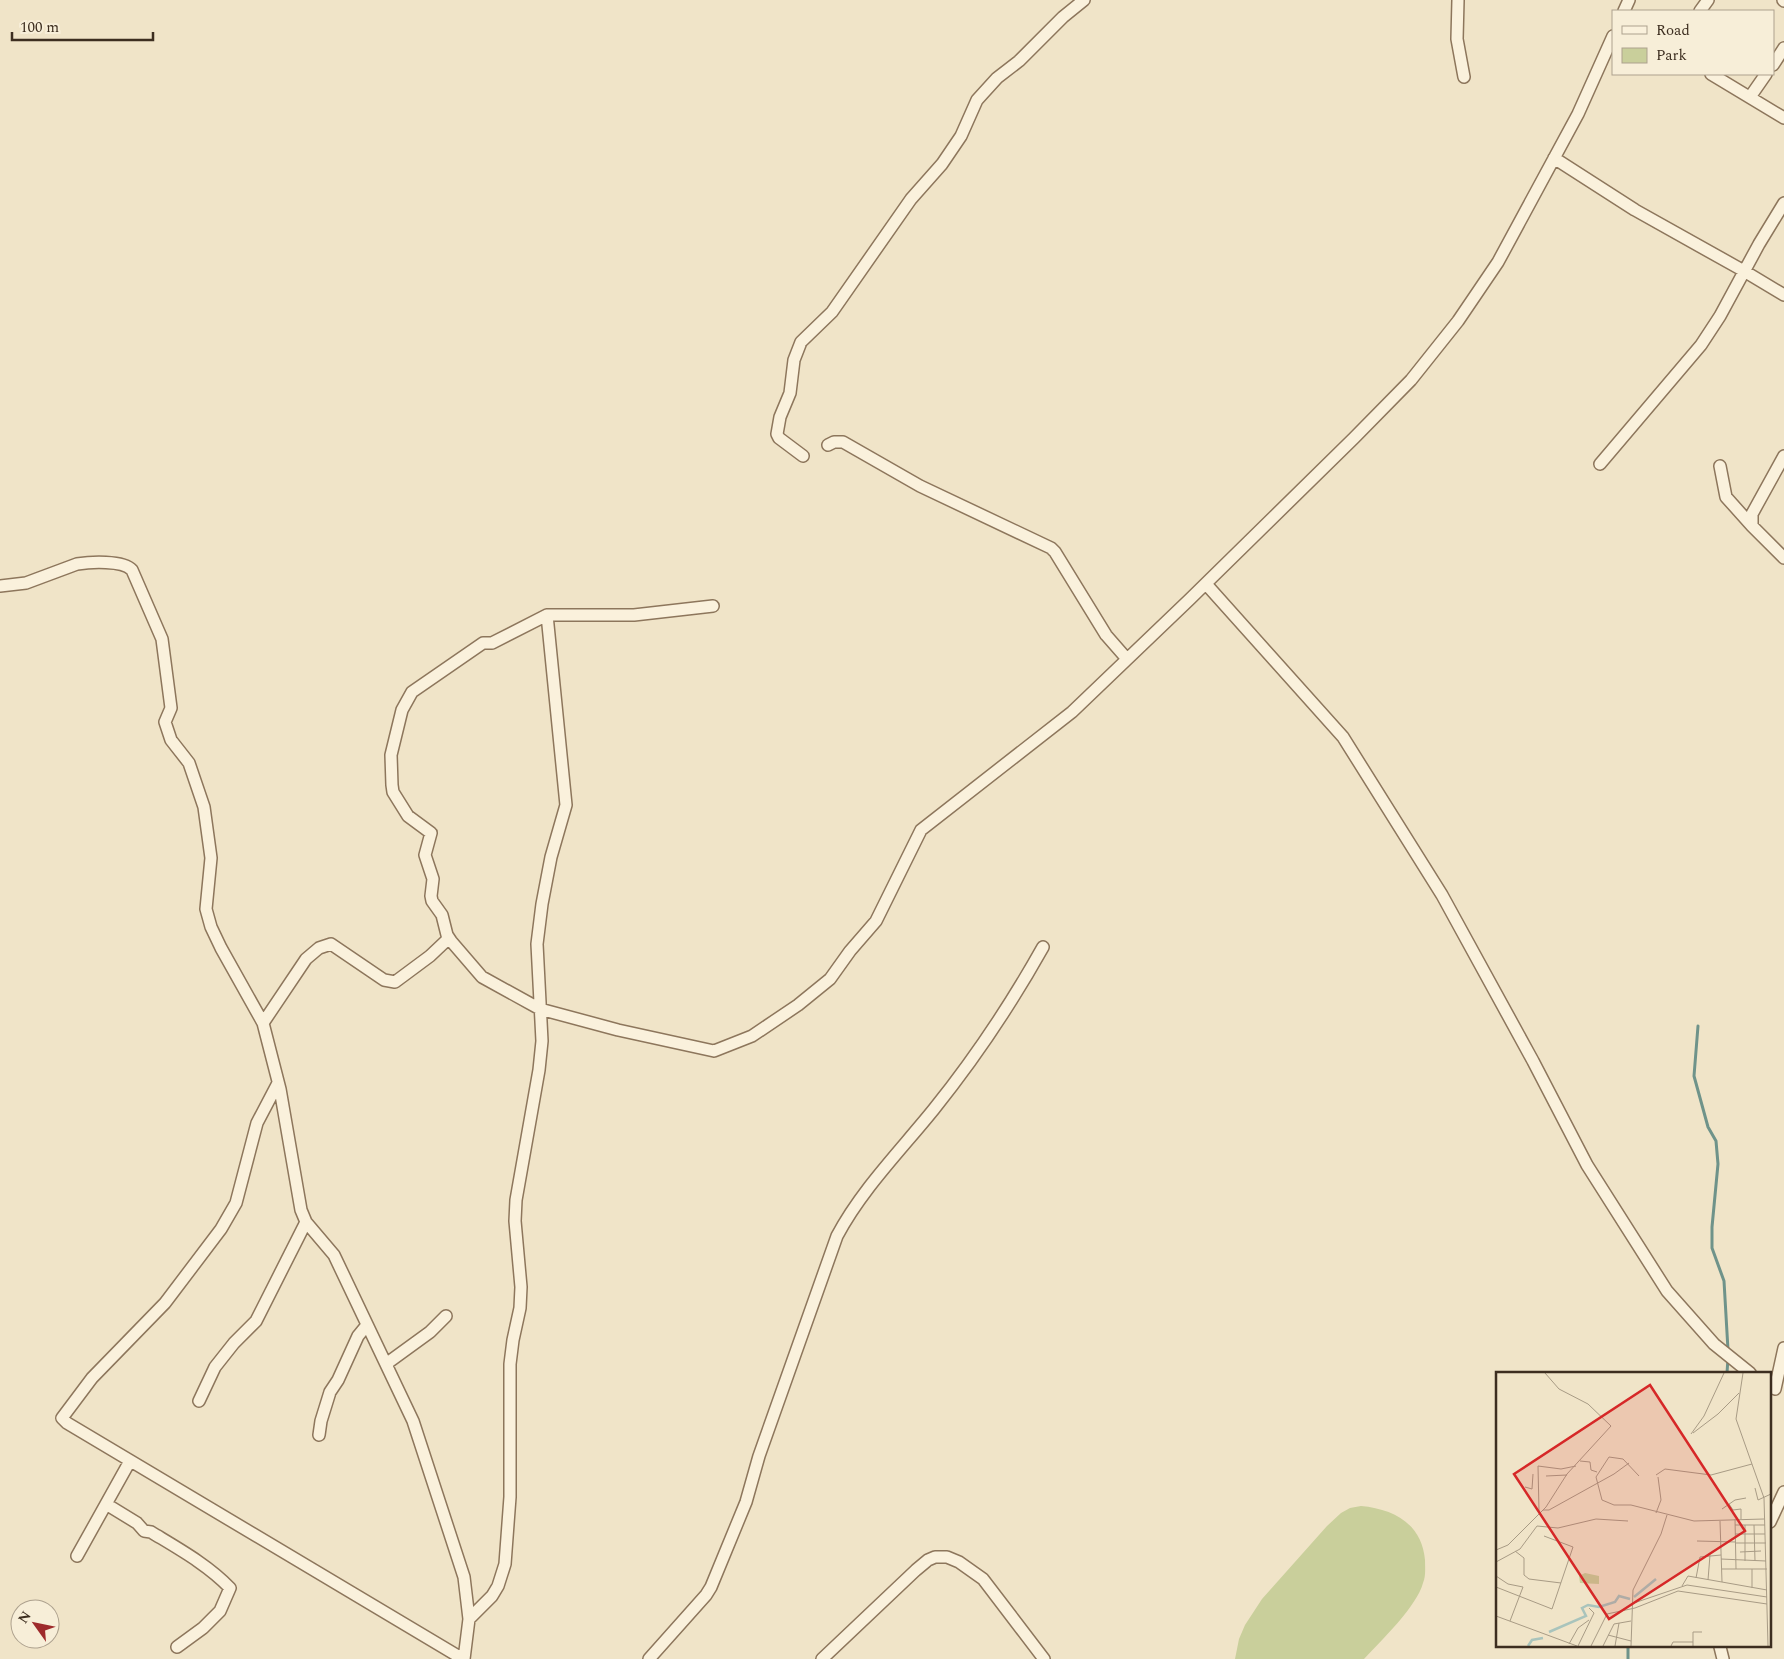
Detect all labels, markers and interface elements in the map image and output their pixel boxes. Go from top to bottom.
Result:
scale bar [12,10,154,42]
legend [1612,10,1774,75]
text: 100 m [20,16,59,39]
text: Road [1656,19,1690,42]
text: Park [1656,44,1687,67]
inset map [1496,1372,1772,1646]
north arrow [10,1599,60,1649]
text: N [13,1607,36,1628]

